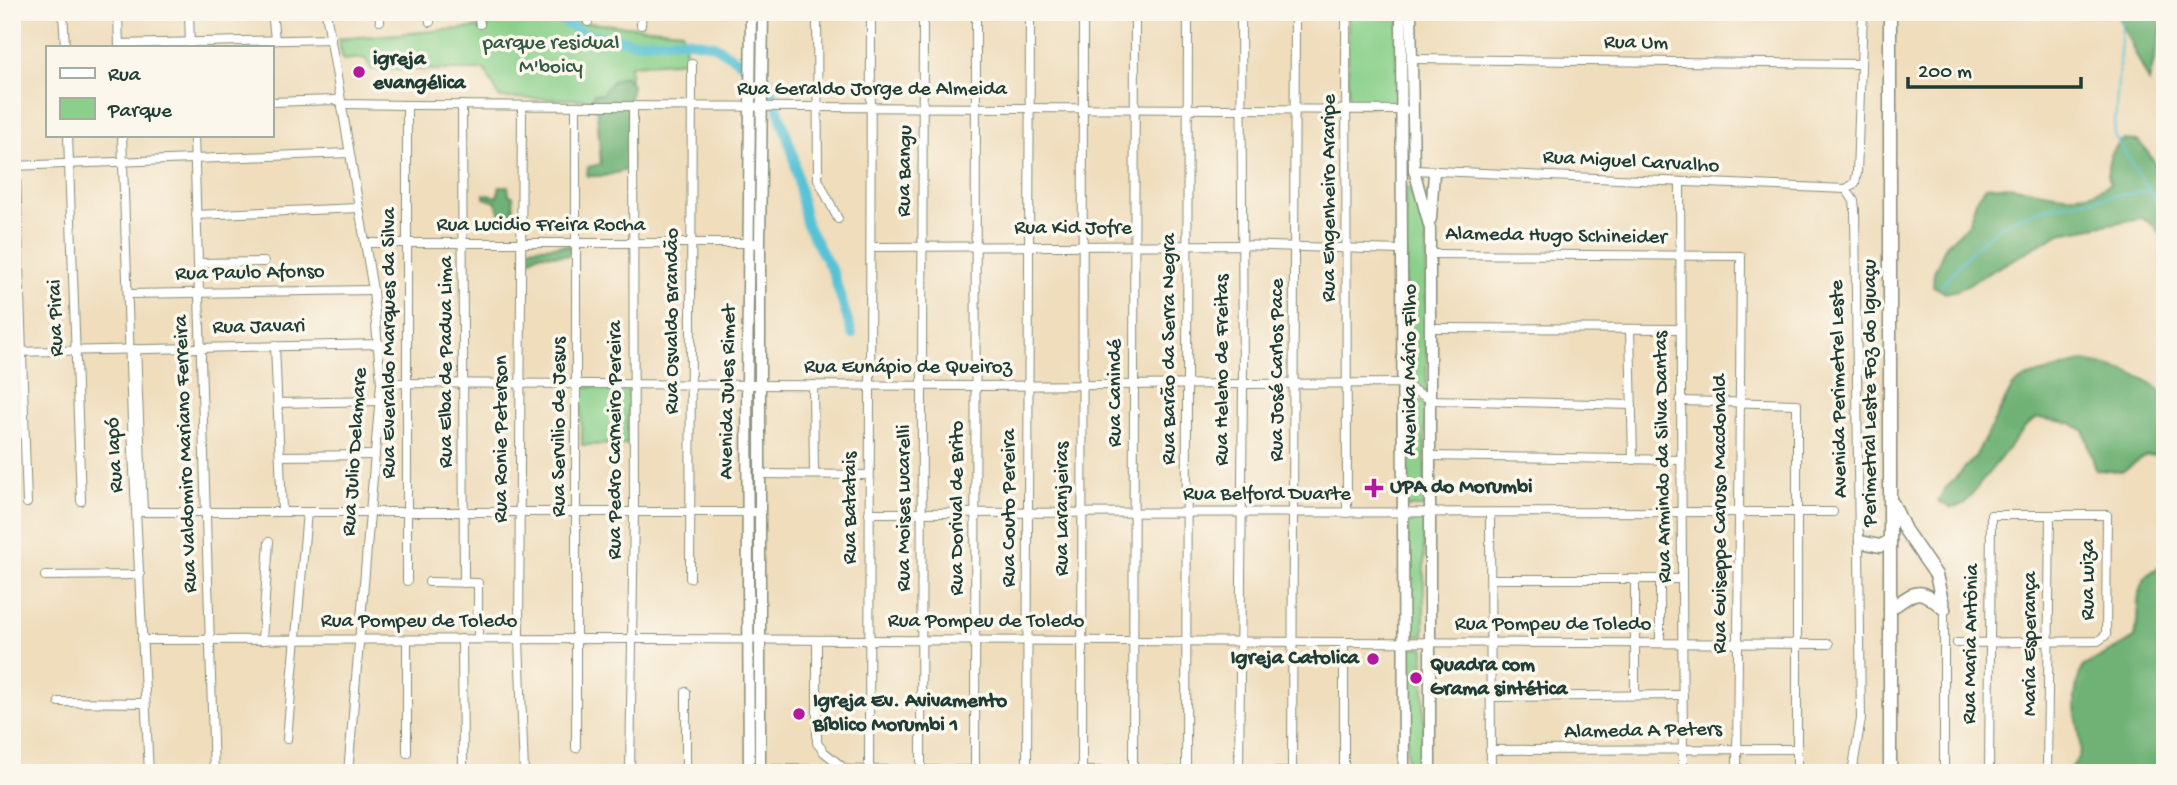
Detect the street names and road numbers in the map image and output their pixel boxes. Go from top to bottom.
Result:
street label: Rua Um [1604,31,1669,57]
street label: Rua Geraldo Jorge de Almeida [737,78,1008,103]
street label: Rua Engenheiro Araripe [1318,93,1343,302]
street label: Rua Bangu [893,125,919,217]
street label: Rua Miguel Carvalho [1542,146,1720,180]
street label: Rua Everaldo Marques da Silva [378,206,403,478]
street label: Rua Lucidio Freira Rocha [436,214,647,239]
street label: Rua Kid Jofre [1014,217,1133,242]
street label: Alameda Hugo Schineider [1445,223,1669,251]
street label: Rua Osvaldo Brandão [661,228,686,414]
street label: Rua Barão da Serra Negra [1158,232,1183,465]
street label: Rua Elba de Padua Lima [435,255,460,468]
street label: Perimetral Leste Foz do Iguaçu [1859,259,1884,528]
street label: Rua Paulo Afonso [175,260,325,288]
street label: Rua Heleno de Freitas [1211,273,1236,466]
street label: Rua José Carlos Pace [1266,277,1291,461]
street label: Rua Pirai [43,279,71,357]
street label: Avenida Perimetrel Leste [1826,279,1854,498]
street label: Avenida Mário Filho [1399,284,1424,456]
street label: Avenida Jules Rimet [715,302,743,480]
street label: Rua Valdomiro Mariano Ferreira [170,313,204,593]
street label: Rua Javari [212,315,306,341]
street label: Rua Pedro Carneiro Pereira [604,319,629,560]
street label: Rua Armindo da Silva Dantas [1649,330,1679,583]
street label: Rua Servilio de Jesus [548,336,573,517]
street label: Rua Canindé [1104,338,1129,447]
street label: Rua Ronie Peterson [490,355,515,523]
street label: Rua Eunápio de Queiroz [804,356,1013,381]
street label: Rua Julio Delamare [338,366,374,537]
street label: Rua Guiseppe Caruso Macdonald [1709,373,1734,654]
street label: Rua Iapó [102,417,130,493]
street label: Rua Dorival de Brito [946,420,971,595]
street label: Rua Moises Lucarelli [893,424,918,592]
street label: Rua Couto Pereira [998,427,1023,587]
street label: Rua Laranjeiras [1051,441,1076,576]
street label: Rua Batatais [839,450,864,564]
street label: Rua Belford Duarte [1183,483,1352,508]
street label: Rua Luiza [2077,538,2102,620]
street label: Rua Maria Antônia [1958,562,1986,724]
street label: Maria Esperança [2019,570,2044,716]
street label: Rua Pompeu de Toledo [321,610,517,635]
street label: Rua Pompeu de Toledo [888,610,1084,635]
street label: Rua Pompeu de Toledo [1455,613,1651,638]
street label: Alameda A Peters [1564,718,1723,746]

